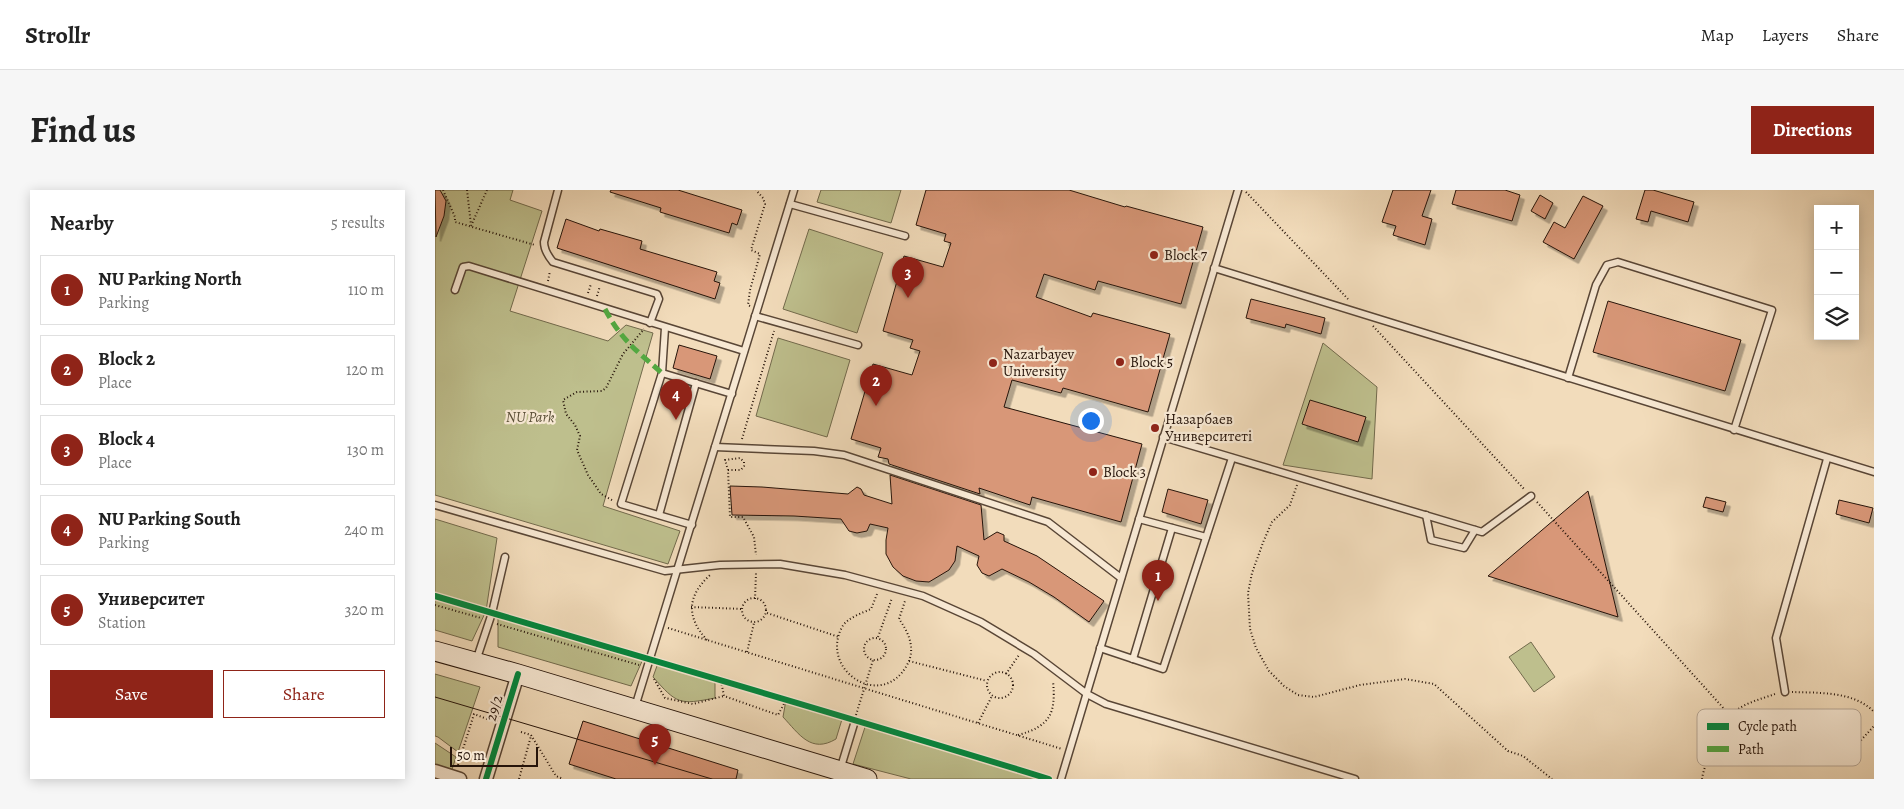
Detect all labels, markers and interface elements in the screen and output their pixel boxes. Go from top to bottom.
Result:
text: Strollr [25,19,90,51]
text: Map [1701,23,1734,47]
text: Layers [1762,23,1809,47]
text: Share [1837,23,1879,47]
text: Find us [30,106,136,154]
button: Directions [1751,106,1874,154]
map controls [1814,205,1859,340]
button: + [1814,205,1859,250]
text: Nearby [50,209,113,237]
text: 5 results [331,212,385,234]
place label: Block 7 [1164,245,1208,265]
marker: Block 7 [1148,249,1160,261]
button: − [1814,250,1859,295]
pin: 3 [892,257,924,298]
text: NU Parking North [98,266,242,292]
text: 1 [64,279,70,301]
text: 110 m [348,279,384,301]
text: Parking [98,292,149,314]
button: layers [1814,295,1859,340]
place label: Nazarbayev University [1003,344,1075,381]
text: Block 2 [98,346,155,372]
place label: Block 5 [1130,352,1173,372]
marker: Block 5 [1114,356,1126,368]
marker: Nazarbayev University [987,357,999,369]
text: 2 [63,359,71,381]
text: 120 m [346,359,384,381]
pin: 2 [860,365,892,406]
text: Place [98,372,132,394]
pin: 4 [660,379,692,420]
park label: NU Park [506,407,555,427]
your location [1078,408,1104,434]
place label: Назарбаев Университеті [1165,409,1252,446]
marker: Назарбаев Университеті [1149,422,1161,434]
text: Block 4 [98,426,155,452]
text: 3 [64,439,70,461]
text: 130 m [347,439,384,461]
text: Place [98,452,132,474]
place label: Block 3 [1103,462,1146,482]
marker: Block 3 [1087,466,1099,478]
text: NU Parking South [98,506,241,532]
text: 4 [63,519,71,541]
text: 240 m [344,519,384,541]
text: Parking [98,532,149,554]
pin: 1 [1142,560,1174,601]
text: Университет [98,586,205,612]
text: 5 [64,599,70,621]
text: 320 m [345,599,384,621]
text: Station [98,612,146,634]
button: Save [50,670,213,718]
button: Share [223,670,385,718]
street label: 29/2 [481,693,507,723]
legend [1697,709,1861,766]
text: Cycle path [1738,717,1798,736]
pin: 5 [639,724,671,765]
text: Path [1738,740,1765,759]
scale bar [450,744,537,767]
text: 50 m [457,746,485,765]

